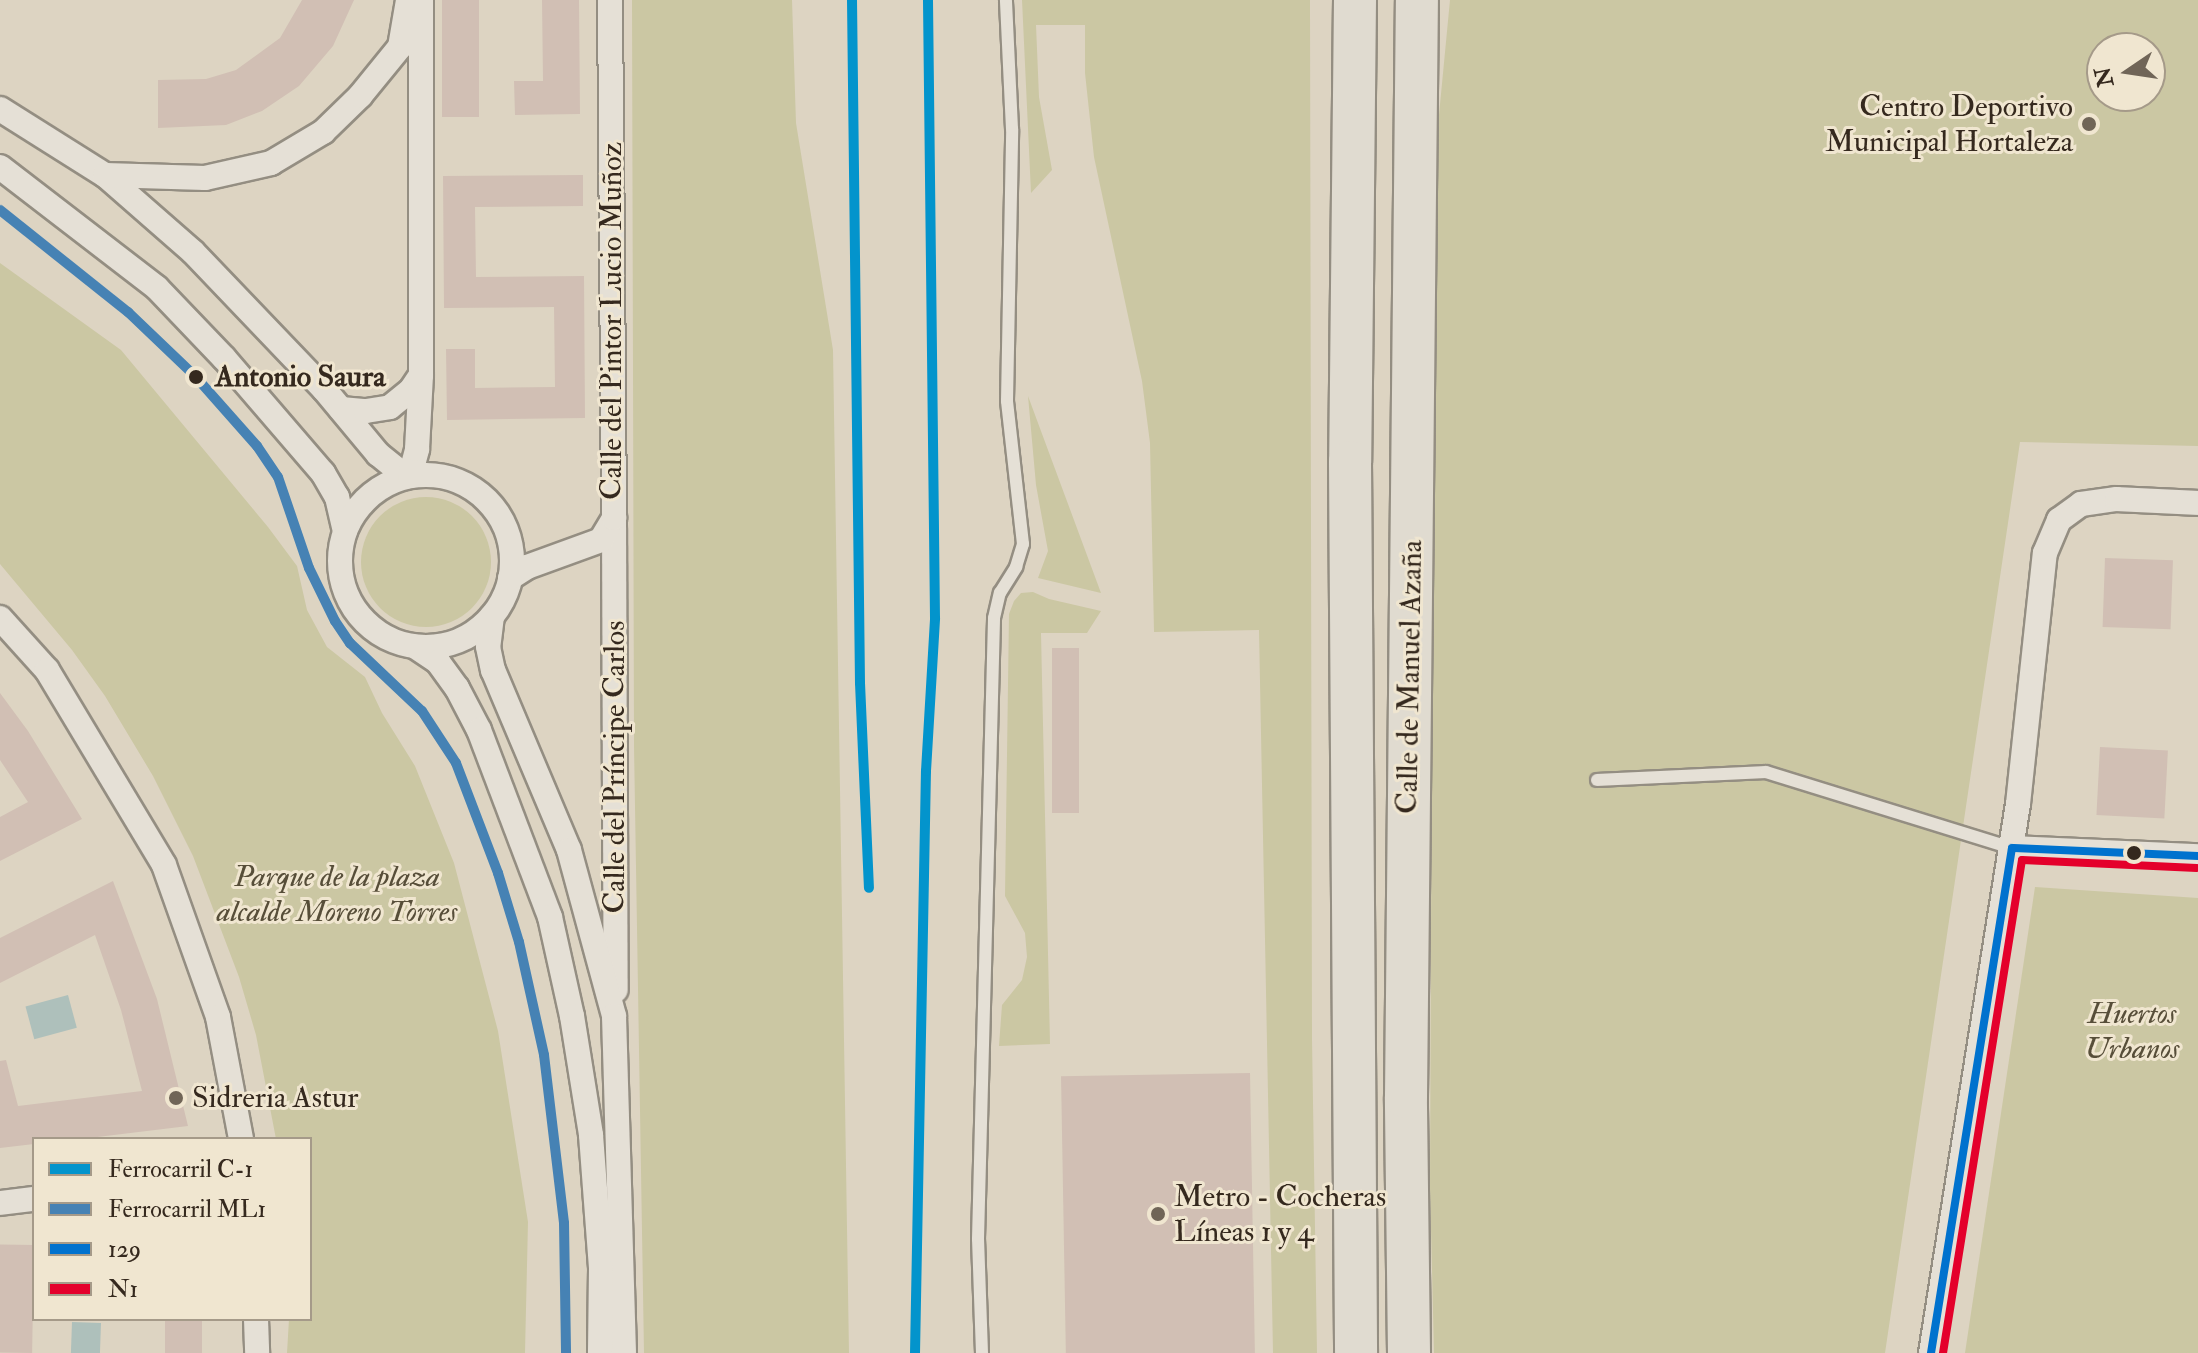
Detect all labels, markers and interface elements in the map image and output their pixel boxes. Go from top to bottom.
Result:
north arrow [2086,32,2166,112]
text: N [2089,64,2120,90]
place label: Centro Deportivo Municipal Hortaleza [1825,89,2073,160]
marker: Centro Deportivo Municipal Hortaleza [2080,115,2098,133]
street label: Calle del Pintor Lucio Muñoz [594,142,630,500]
place label: Antonio Saura [215,359,386,395]
marker: Antonio Saura [184,365,208,389]
street label: Calle de Manuel Azaña [1390,540,1430,814]
street label: Calle del Príncipe Carlos [597,621,633,913]
unlabelled marker [2126,845,2142,861]
park label: Parque de la plaza alcalde Moreno Torres [217,859,457,930]
park label: Huertos Urbanos [2085,996,2179,1066]
place label: Sidreria Astur [192,1080,358,1116]
marker: Sidreria Astur [167,1089,185,1107]
legend [32,1137,312,1321]
text: Ferrocarril C-1 [108,1154,253,1185]
place label: Metro - Cocheras Líneas 1 y 4 [1174,1179,1386,1250]
text: Ferrocarril ML1 [108,1194,266,1225]
marker: Metro - Cocheras Líneas 1 y 4 [1149,1205,1167,1223]
text: 129 [108,1234,141,1265]
text: N1 [108,1274,138,1305]

